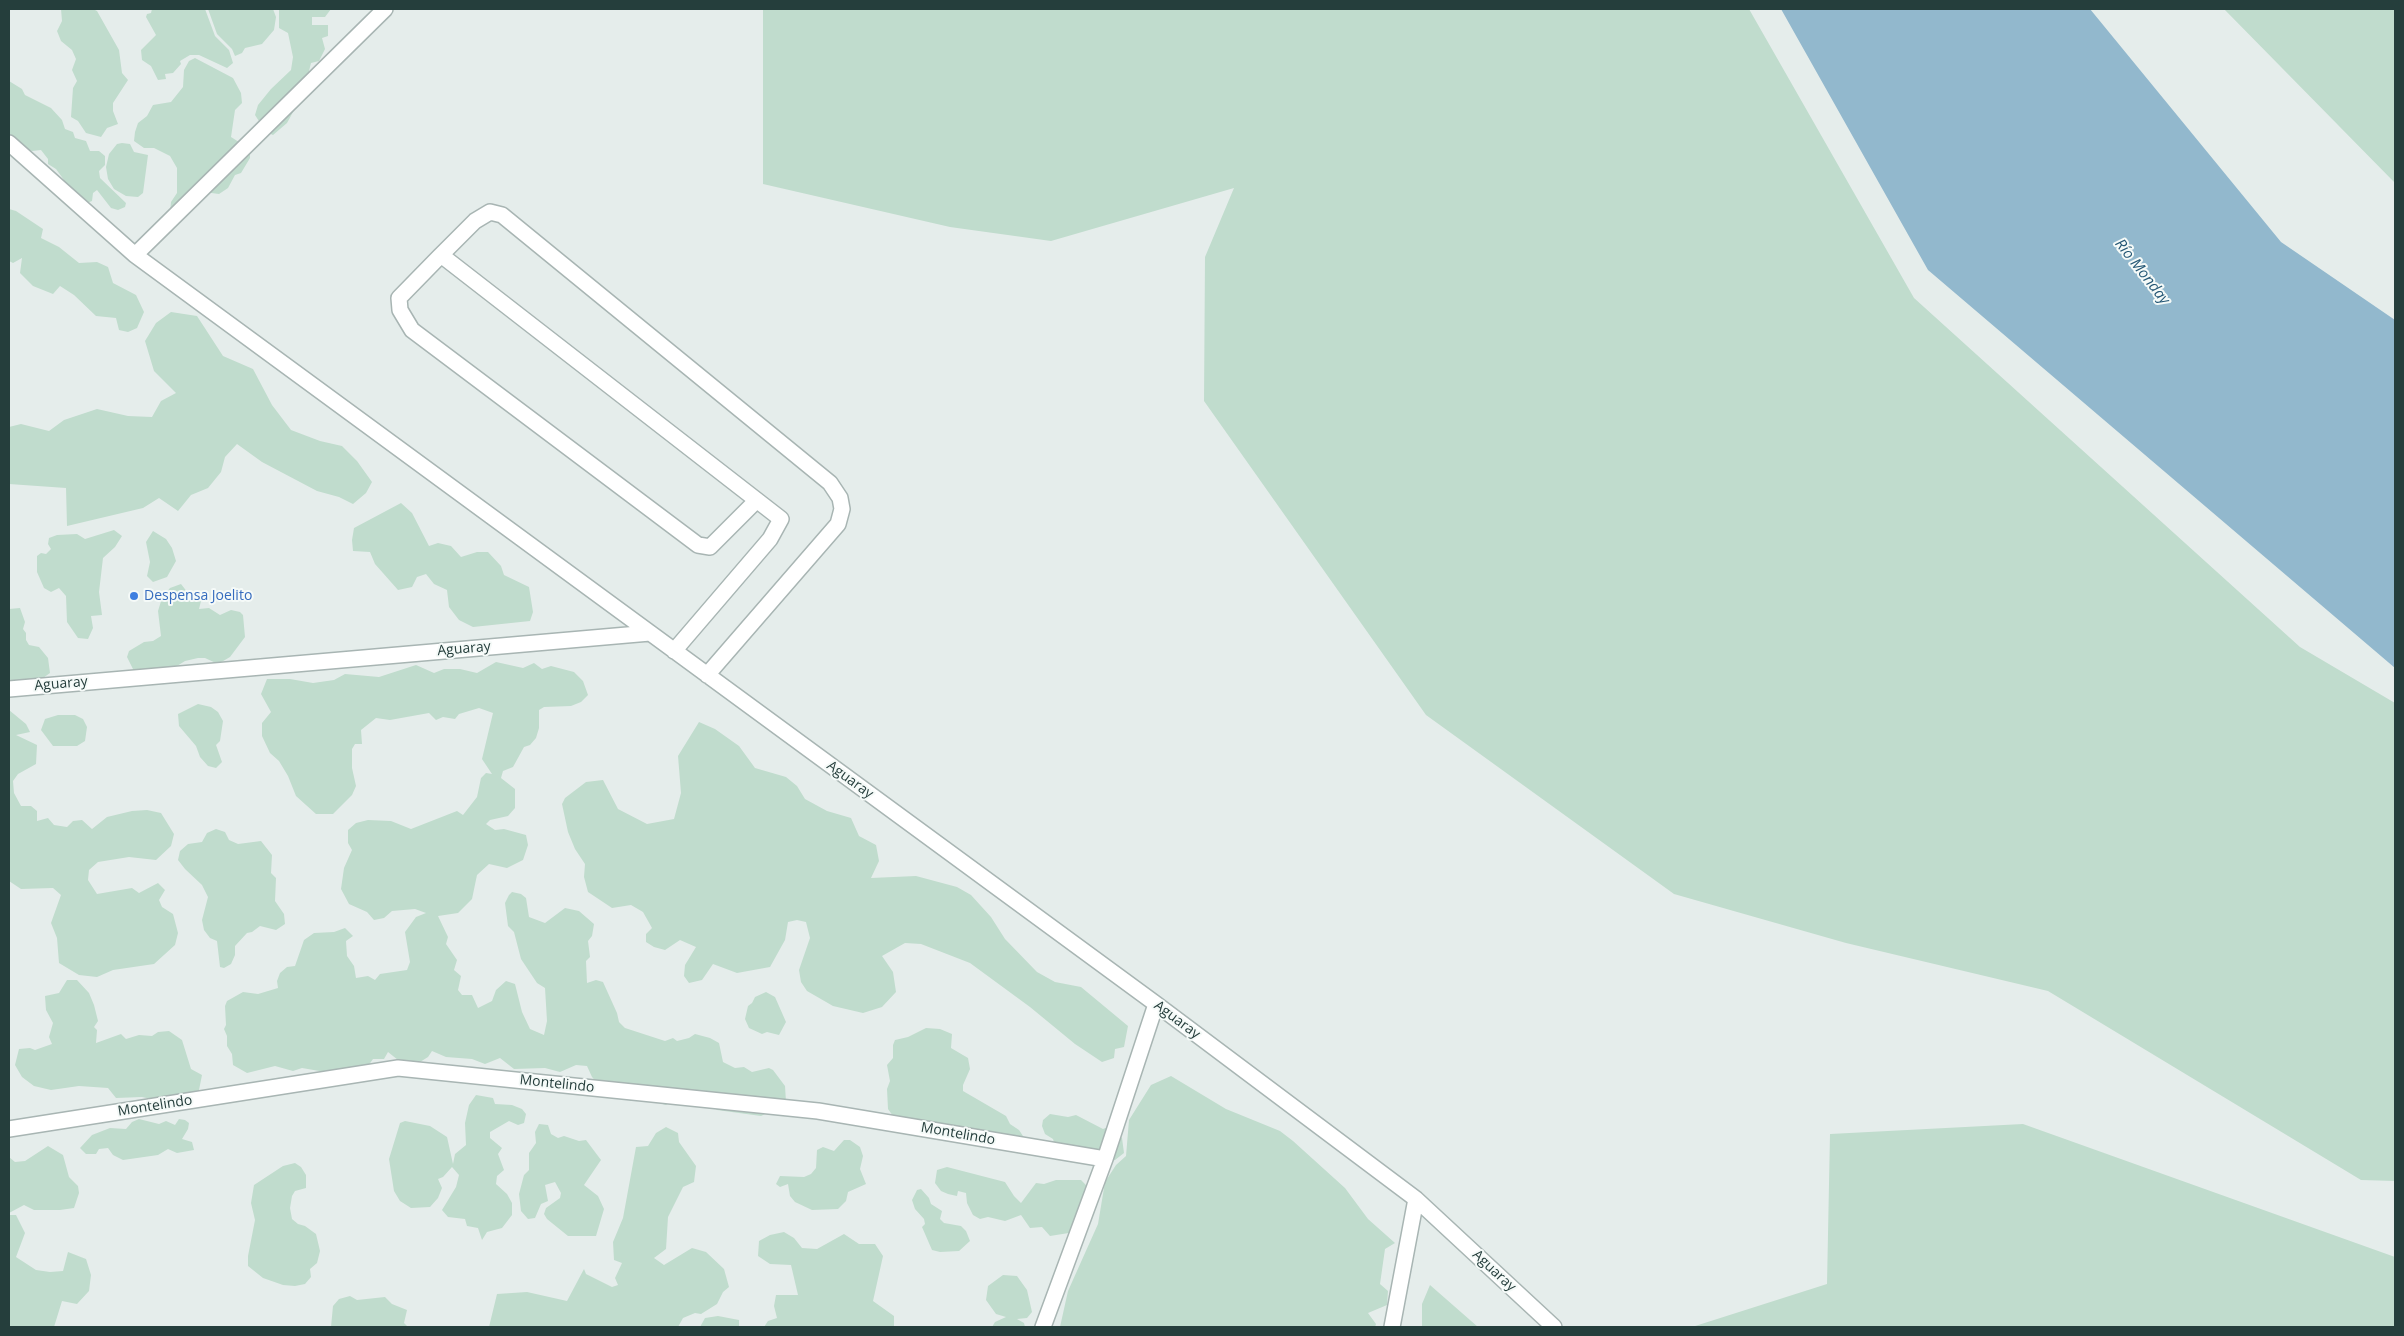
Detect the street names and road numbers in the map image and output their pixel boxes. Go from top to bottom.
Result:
street label: Aguaray [437,638,491,660]
street label: Aguaray [34,673,88,695]
street label: Aguaray [823,758,877,802]
street label: Aguaray [1151,997,1203,1043]
street label: Montelindo [519,1072,595,1096]
street label: Montelindo [117,1092,193,1120]
street label: Montelindo [920,1119,996,1149]
street label: Aguaray [1469,1247,1519,1295]

